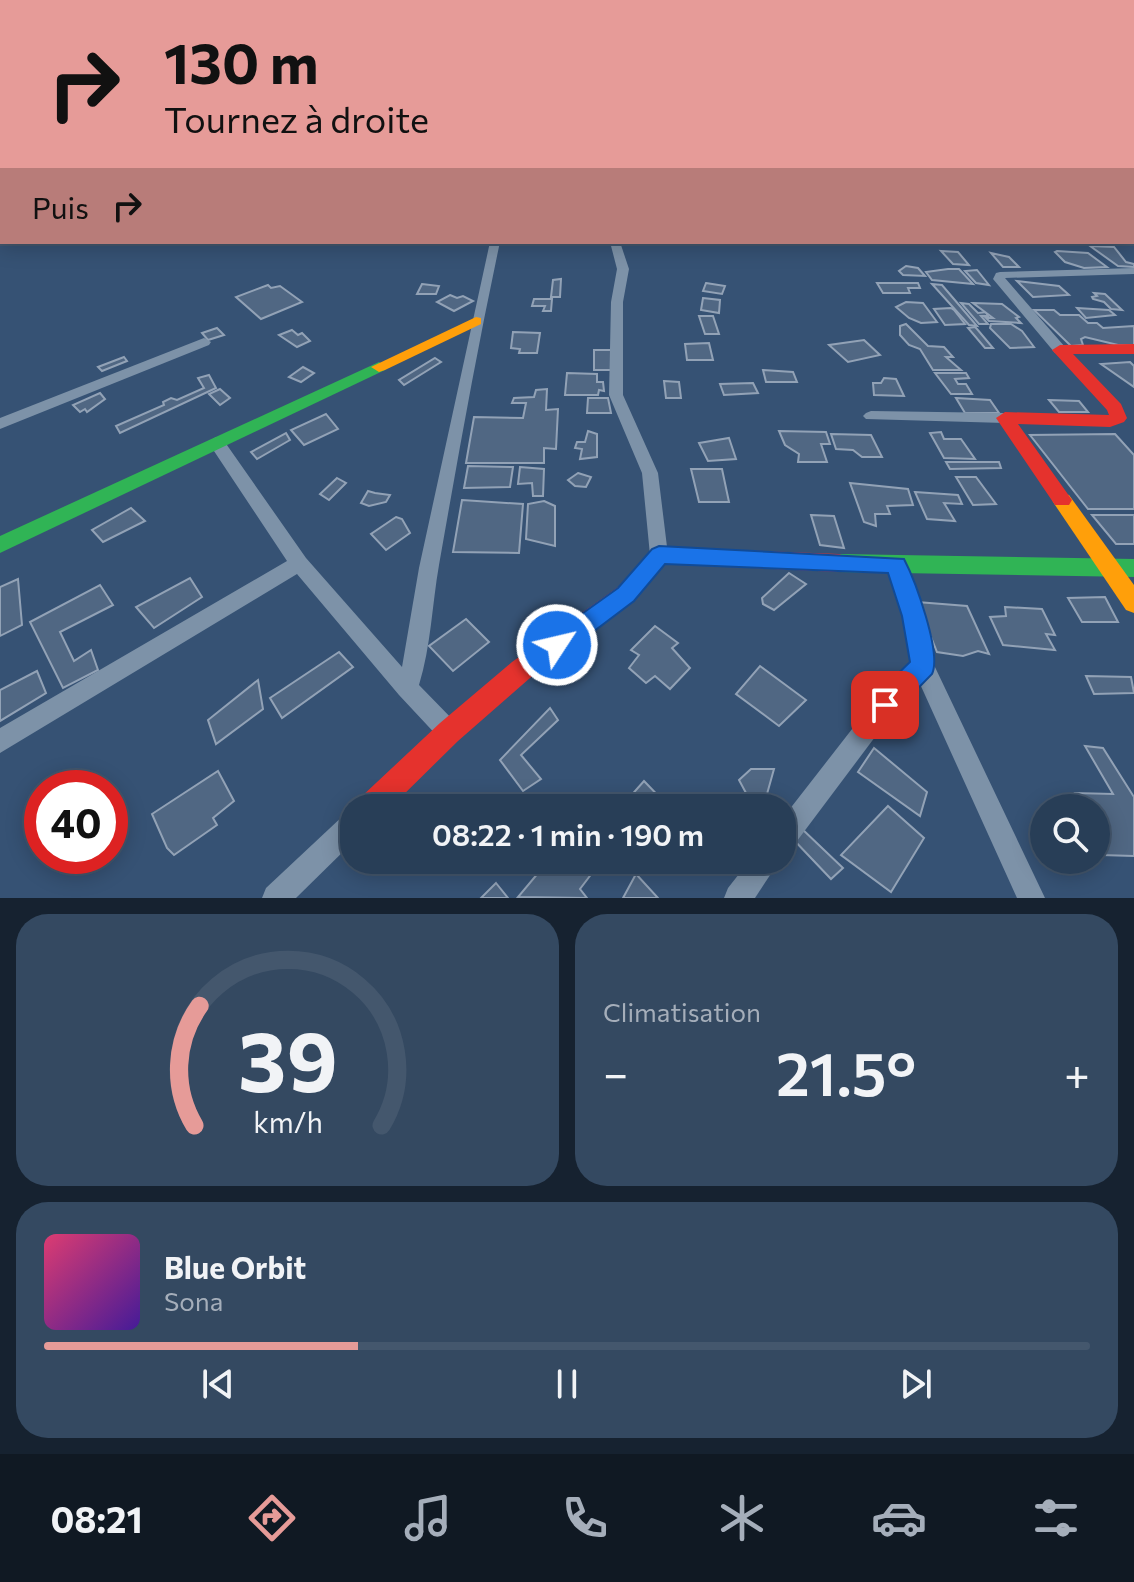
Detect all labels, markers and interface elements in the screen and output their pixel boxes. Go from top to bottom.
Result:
text: 130 m [164,27,319,96]
icon: right [32,32,136,136]
text: Tournez à droite [164,96,429,140]
icon: right [105,184,149,228]
text: Puis [32,188,89,225]
position arrow [515,603,599,687]
pin [851,671,919,739]
icon: arrive [863,683,907,727]
speed limit sign: 40 [24,770,128,874]
map controls [1030,794,1110,874]
button: search [1030,794,1110,874]
text: 08:22 · 1 min · 190 m [432,815,704,852]
text: Climatisation [603,996,761,1027]
text: 39 [238,1007,337,1109]
text: 21.5° [776,1035,916,1108]
text: − [603,1045,628,1099]
text: + [1064,1045,1090,1099]
text: km/h [253,1104,322,1139]
text: Blue Orbit [164,1248,306,1285]
text: Sona [164,1285,223,1316]
icon: previous [196,1362,240,1406]
icon: pause [545,1362,589,1406]
icon: next [894,1362,938,1406]
icon: directions [244,1490,300,1546]
icon: music [400,1490,456,1546]
icon: phone [557,1490,613,1546]
icon: climate [714,1490,770,1546]
icon: car [871,1490,927,1546]
icon: filters [1028,1490,1084,1546]
text: 08:21 [50,1496,143,1540]

